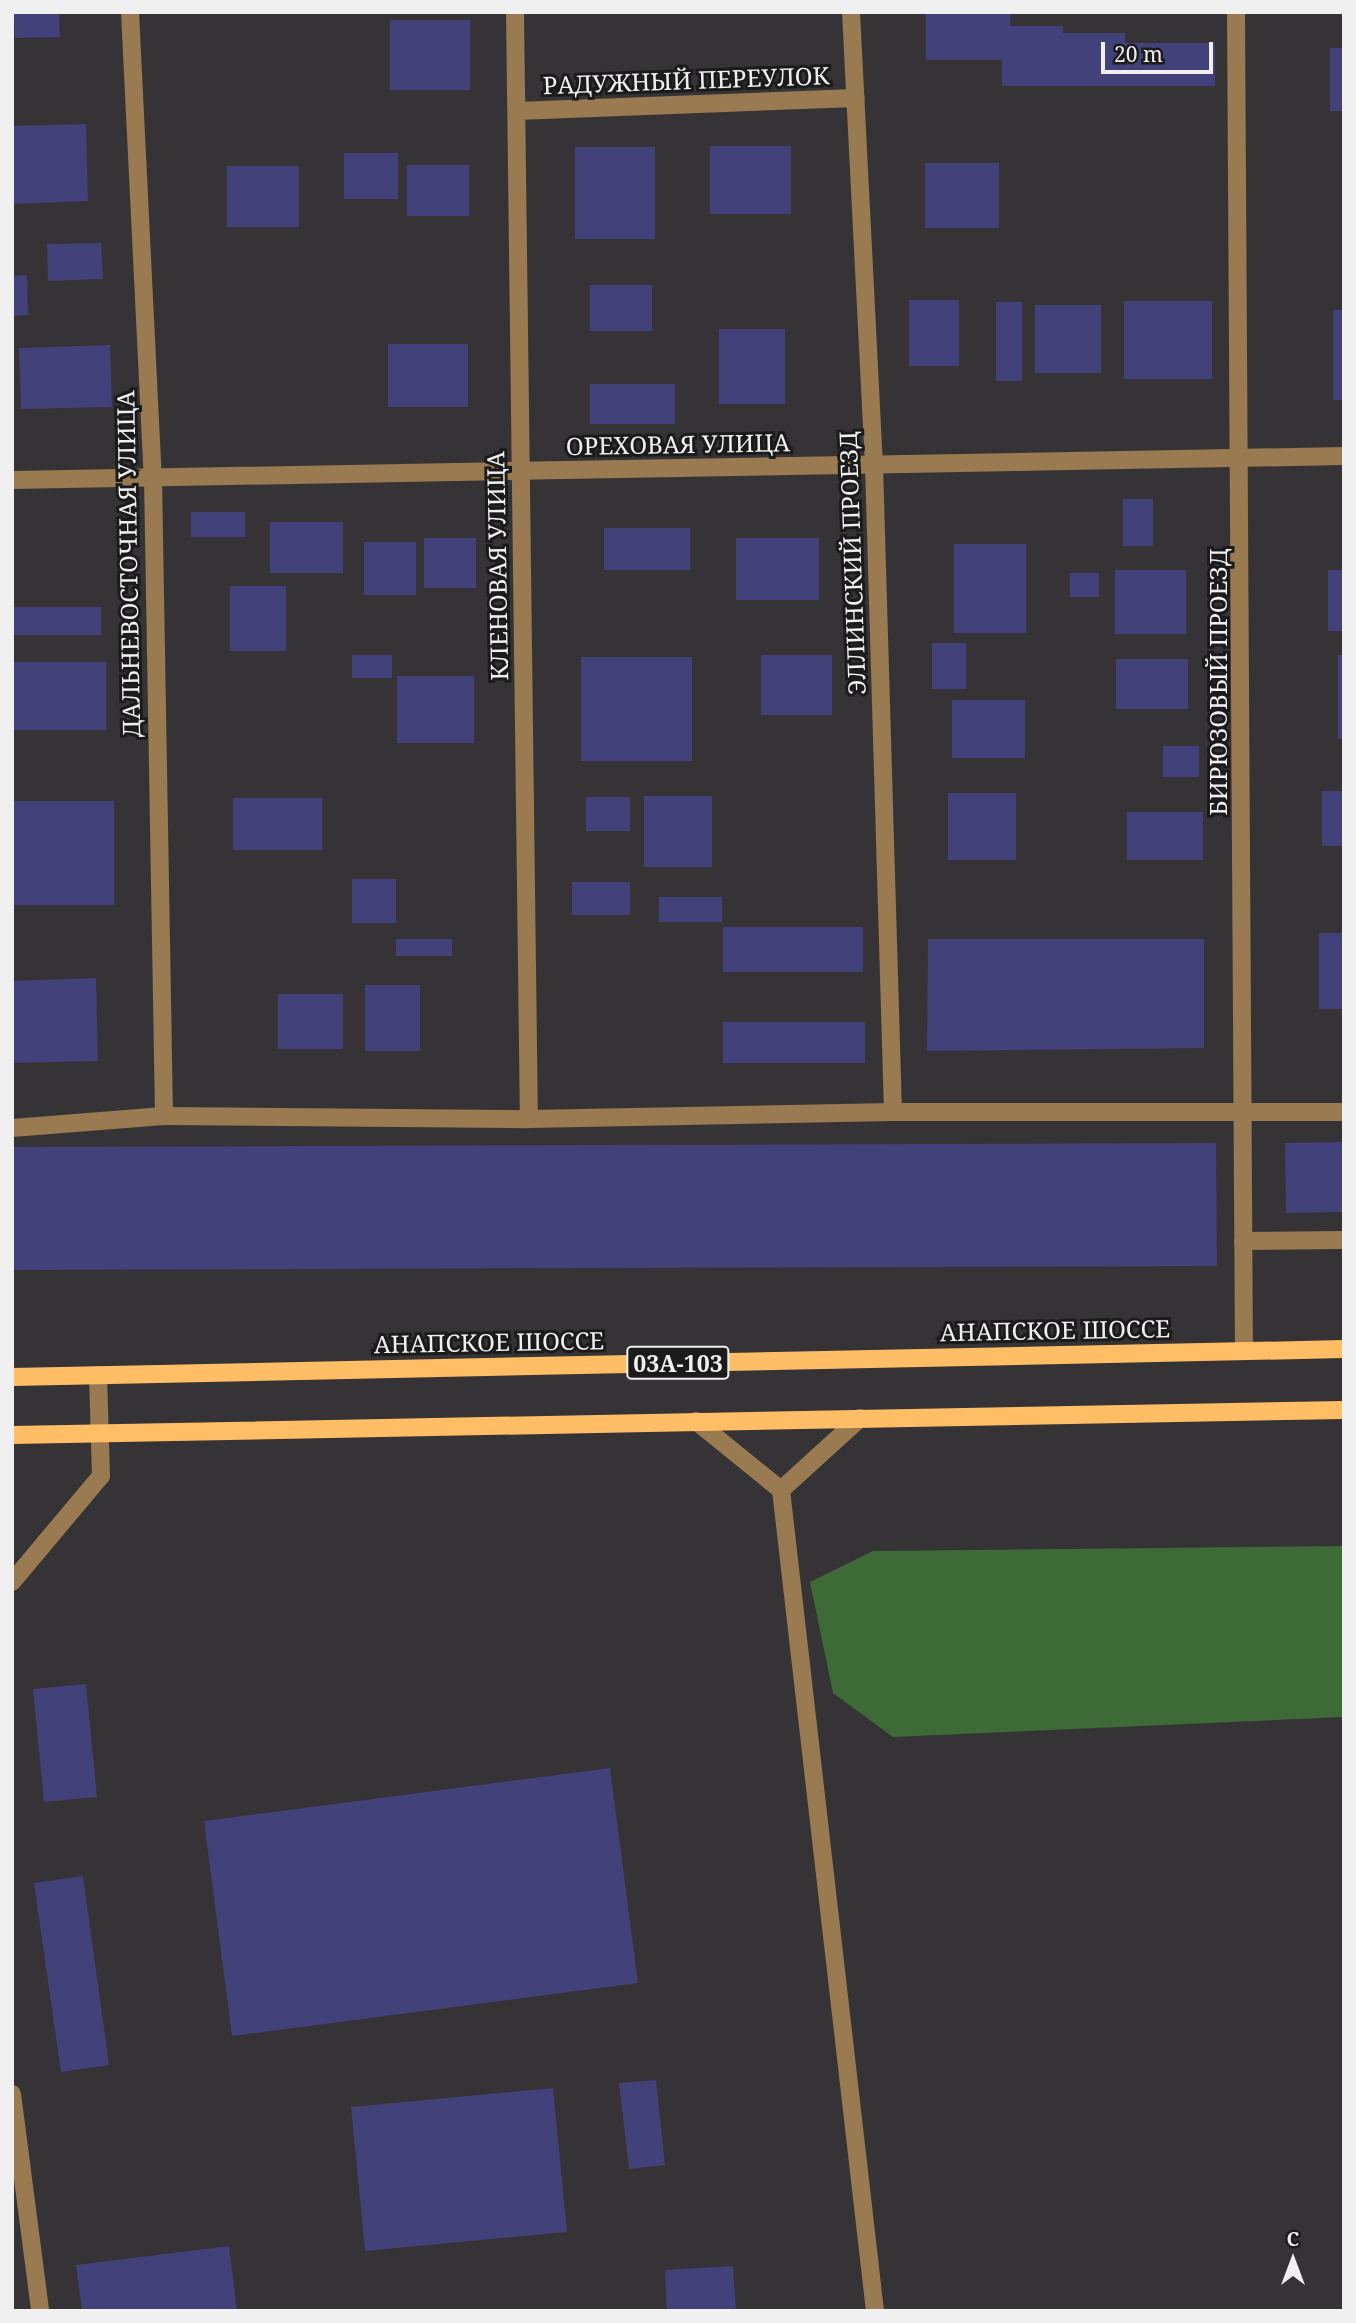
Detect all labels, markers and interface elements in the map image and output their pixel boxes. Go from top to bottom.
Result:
scale bar [1104,28,1216,72]
text: 20 m [1114,40,1163,68]
street label: РАДУЖНЫЙ ПЕРЕУЛОК [542,61,830,99]
street label: ДАЛЬНЕВОСТОЧНАЯ УЛИЦА [111,390,145,738]
street label: ОРЕХОВАЯ УЛИЦА [566,428,790,460]
street label: ЭЛЛИНСКИЙ ПРОЕЗД [833,431,871,695]
street label: КЛЕНОВАЯ УЛИЦА [481,451,513,681]
street label: БИРЮЗОВЫЙ ПРОЕЗД [1204,548,1232,816]
street label: АНАПСКОЕ ШОССЕ [939,1314,1171,1346]
street label: АНАПСКОЕ ШОССЕ [373,1326,605,1358]
road number: 03А-103 [626,1344,730,1382]
north arrow [1258,2225,1328,2295]
text: С [1287,2226,1299,2252]

